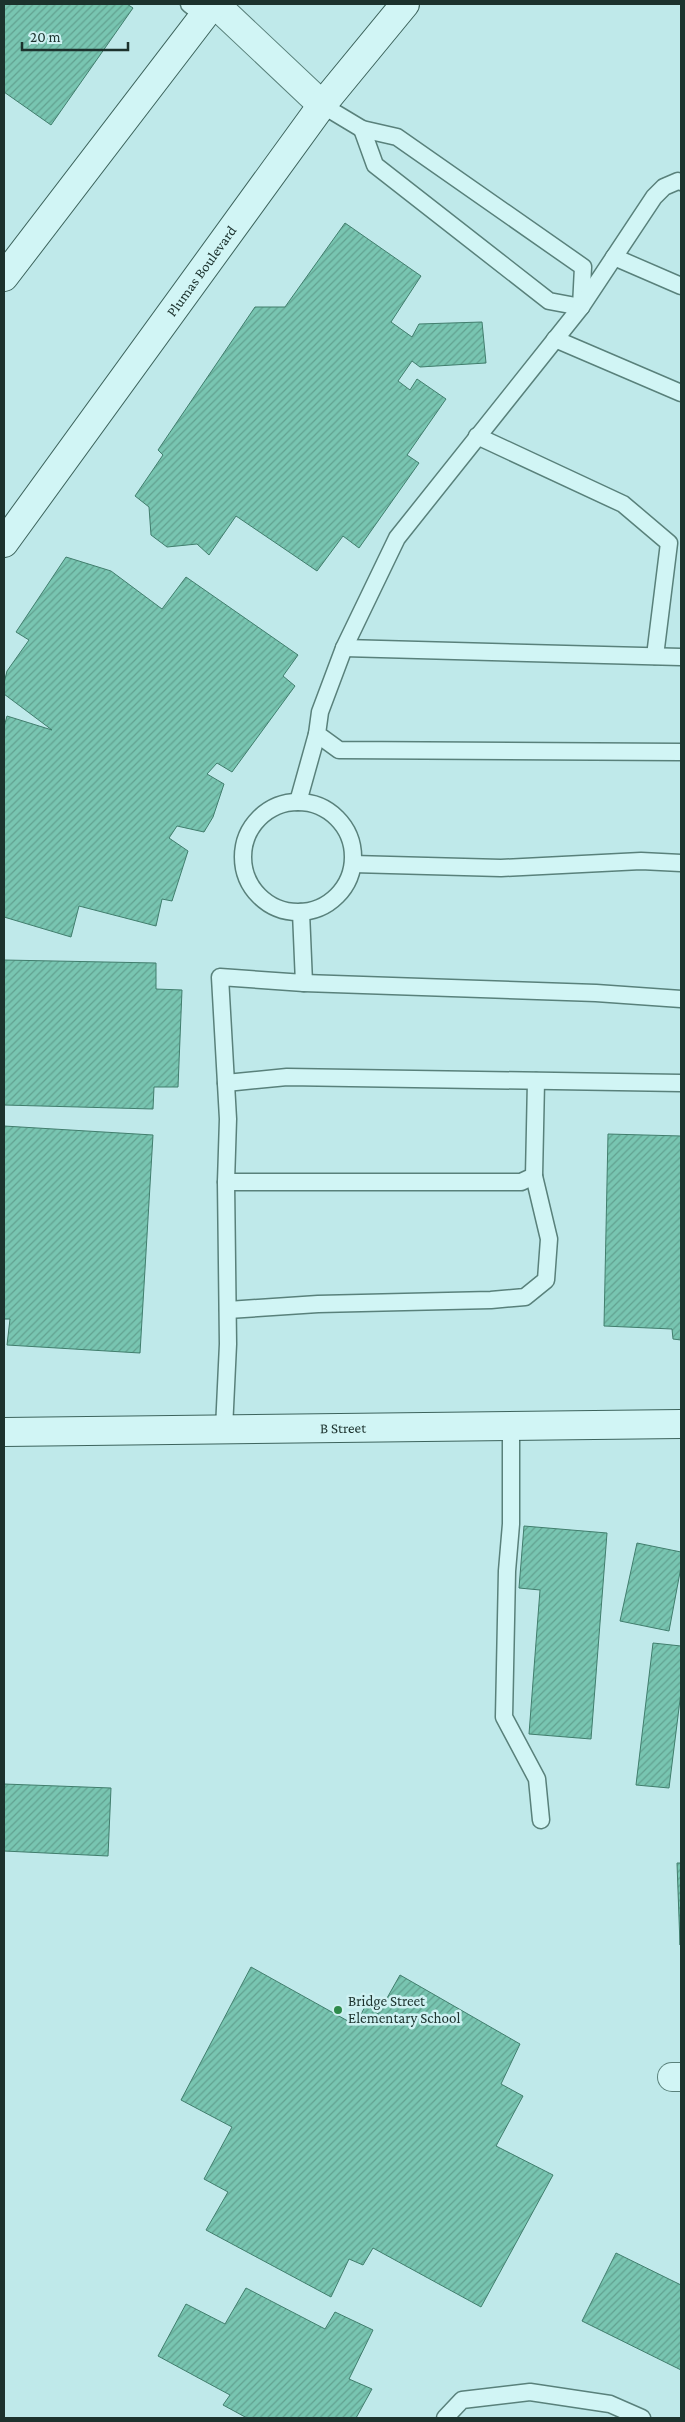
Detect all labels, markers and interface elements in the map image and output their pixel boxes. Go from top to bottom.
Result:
scale bar [22,20,129,52]
text: 20 m [30,29,61,45]
street label: Plumas Boulevard [163,223,240,320]
street label: B Street [320,1420,367,1436]
place label: Bridge Street Elementary School [348,1993,460,2027]
marker: Bridge Street Elementary School [332,2004,344,2016]

